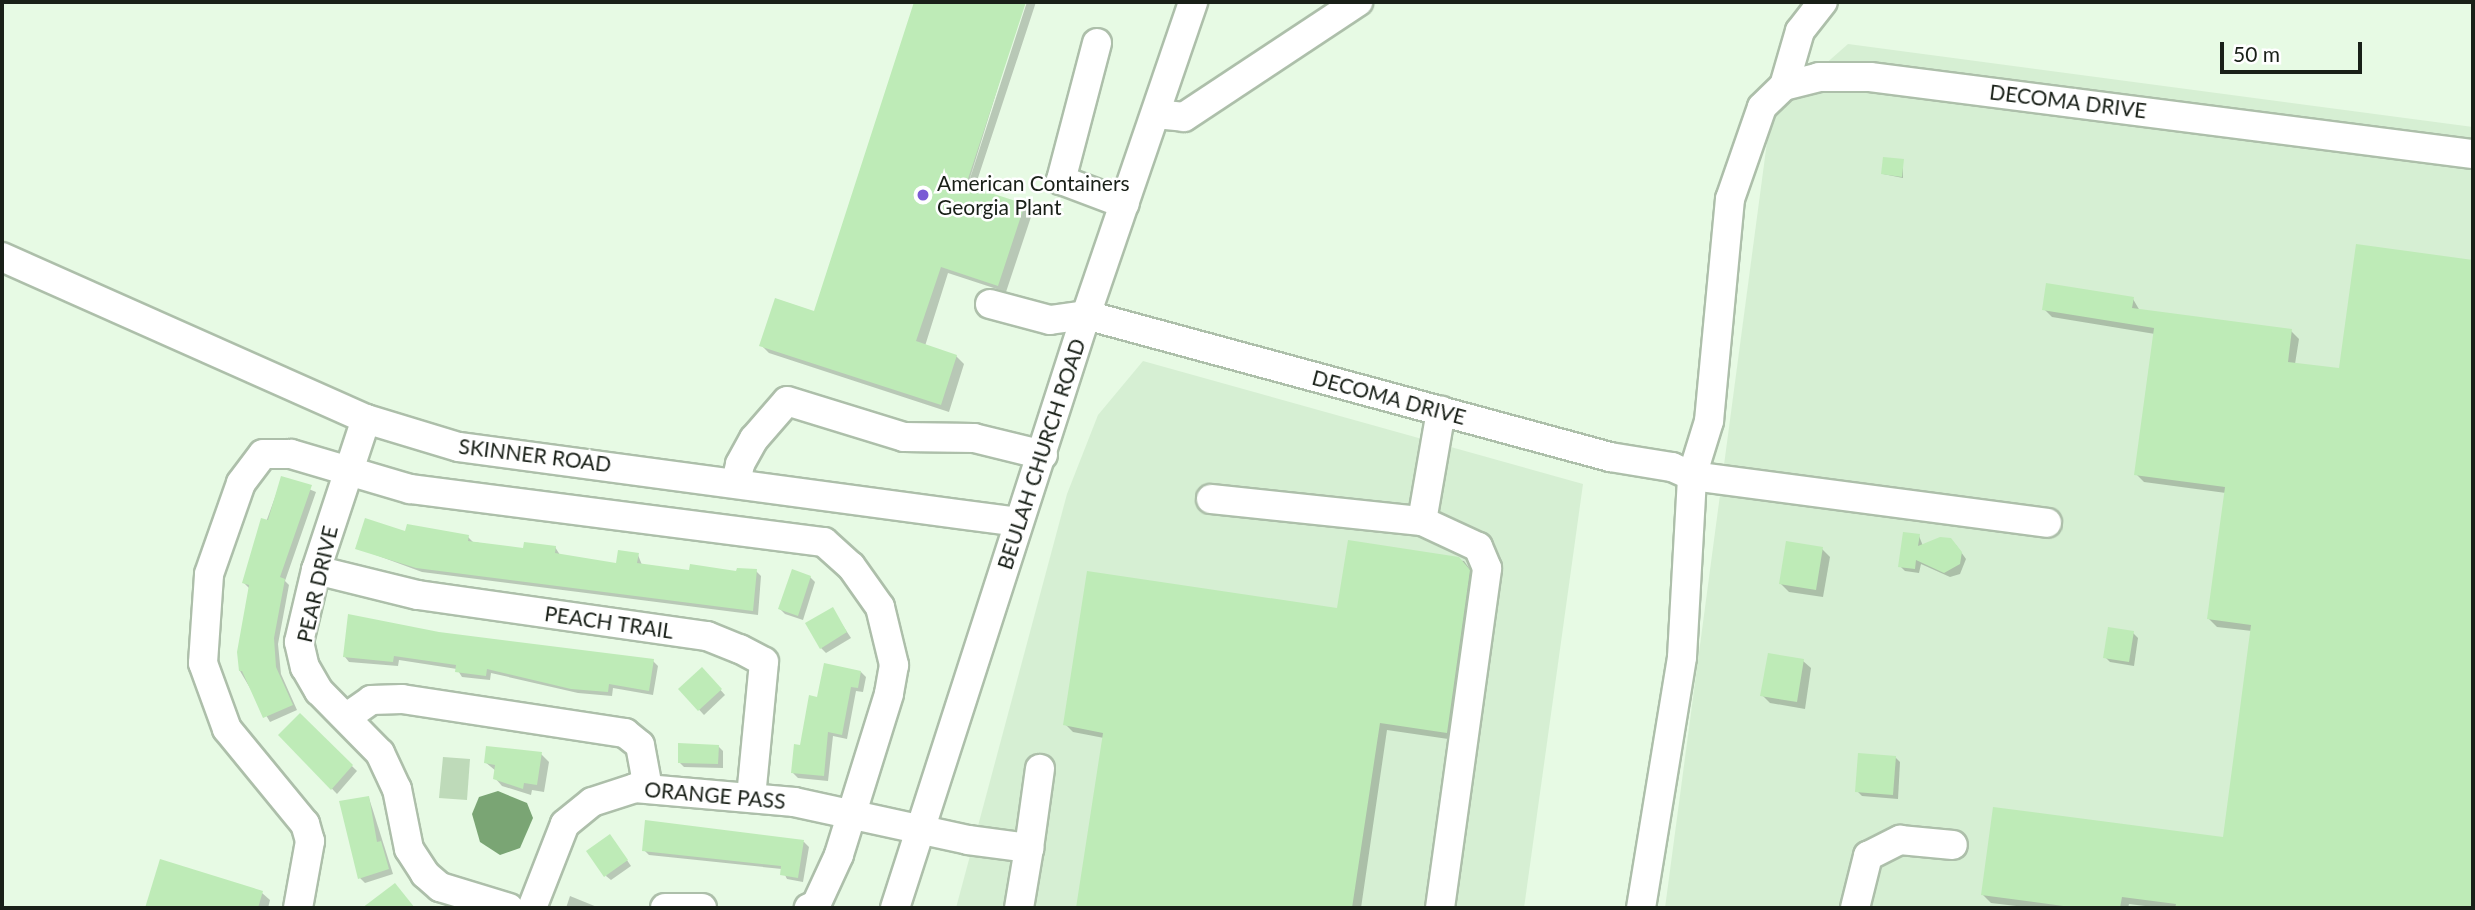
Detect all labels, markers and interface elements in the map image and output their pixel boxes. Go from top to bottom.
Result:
scale bar [2223,28,2365,72]
text: 50 m [2233,41,2280,66]
street label: DECOMA DRIVE [1988,79,2148,123]
place label: American Containers Georgia Plant [937,170,1130,220]
marker: American Containers Georgia Plant [915,187,931,203]
street label: BEULAH CHURCH ROAD [992,335,1090,573]
street label: DECOMA DRIVE [1309,364,1469,430]
street label: SKINNER ROAD [457,433,613,477]
street label: PEAR DRIVE [291,523,343,645]
street label: PEACH TRAIL [543,600,675,644]
street label: ORANGE PASS [643,776,787,814]

